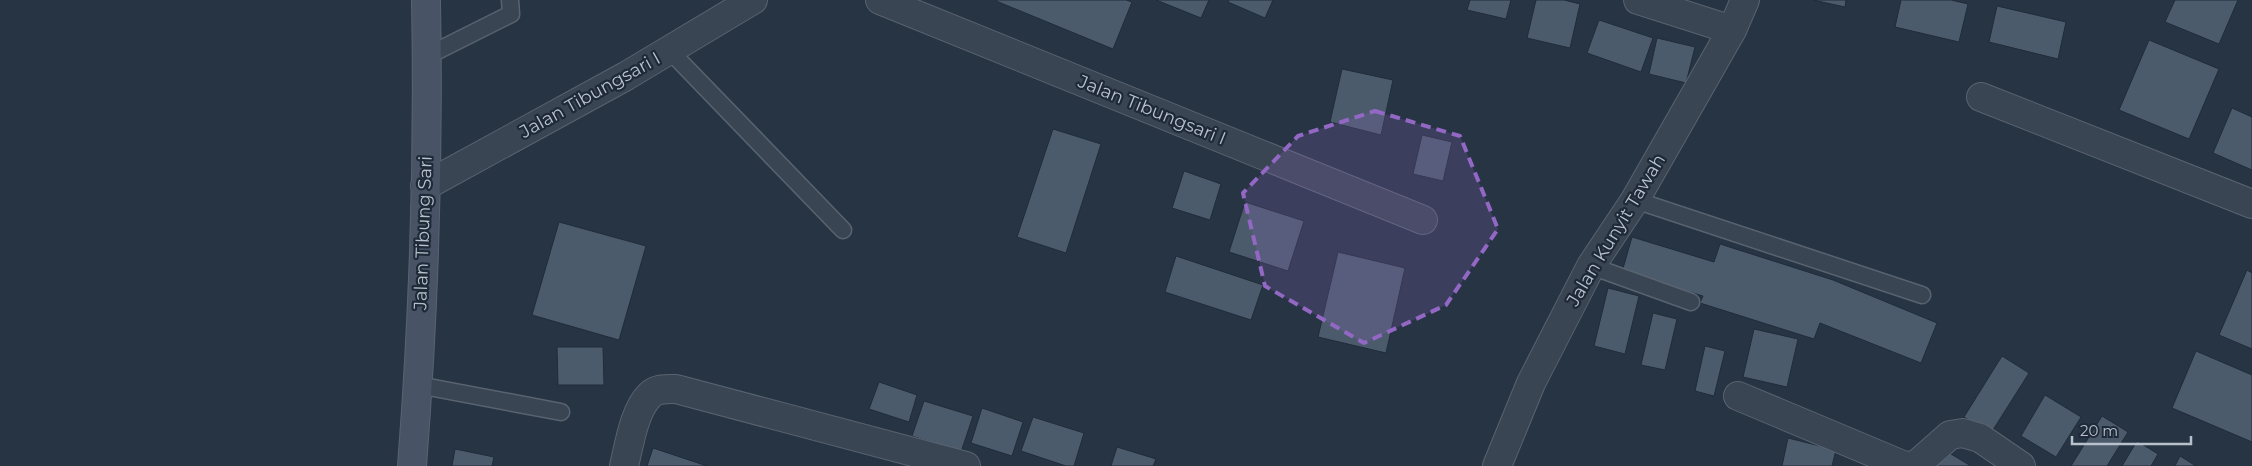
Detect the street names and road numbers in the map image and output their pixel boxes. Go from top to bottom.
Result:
street label: Jalan Tibungsari I [515,47,664,143]
street label: Jalan Tibungsari I [1074,70,1229,150]
street label: Jalan Kunyit Tawah [1561,150,1670,311]
street label: Jalan Tibung Sari [409,156,437,311]

